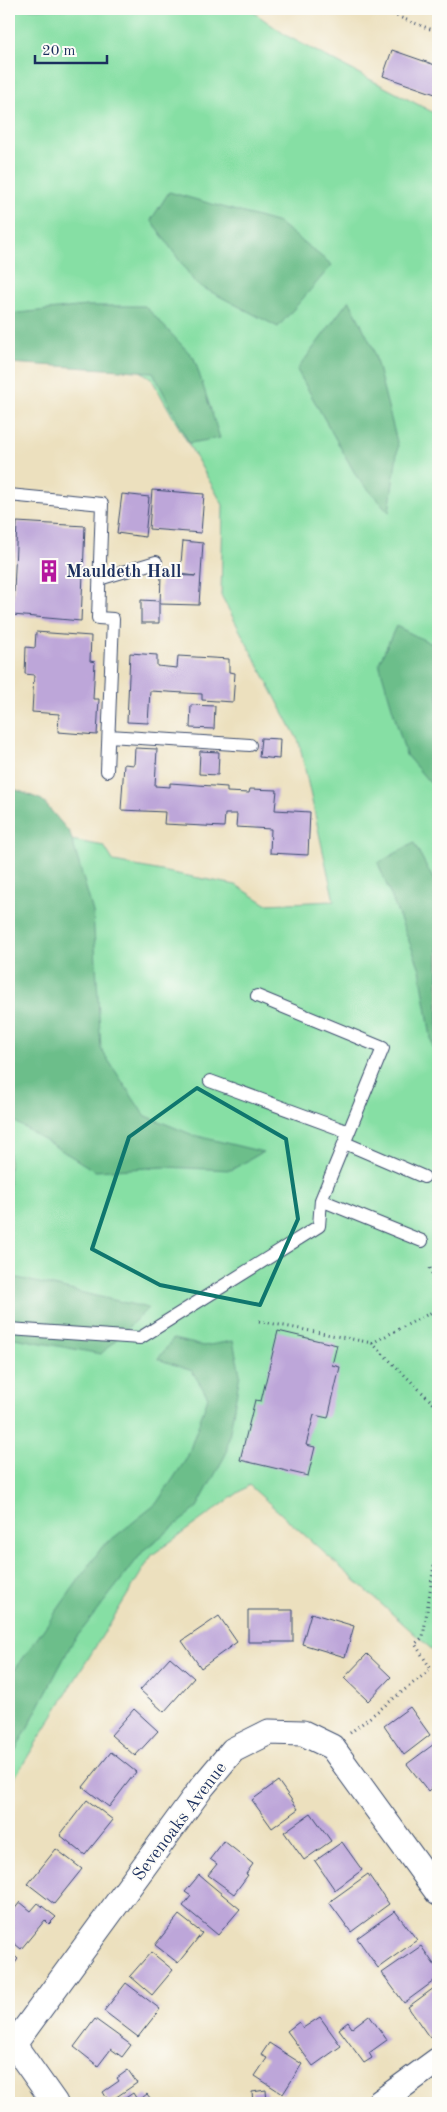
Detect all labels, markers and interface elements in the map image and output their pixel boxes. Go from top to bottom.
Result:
scale bar [35,32,108,64]
text: 20 m [42,44,76,59]
building icon: Mauldeth Hall [36,558,62,584]
place label: Mauldeth Hall [66,563,182,581]
street label: Sevenoaks Avenue [129,1759,230,1884]

